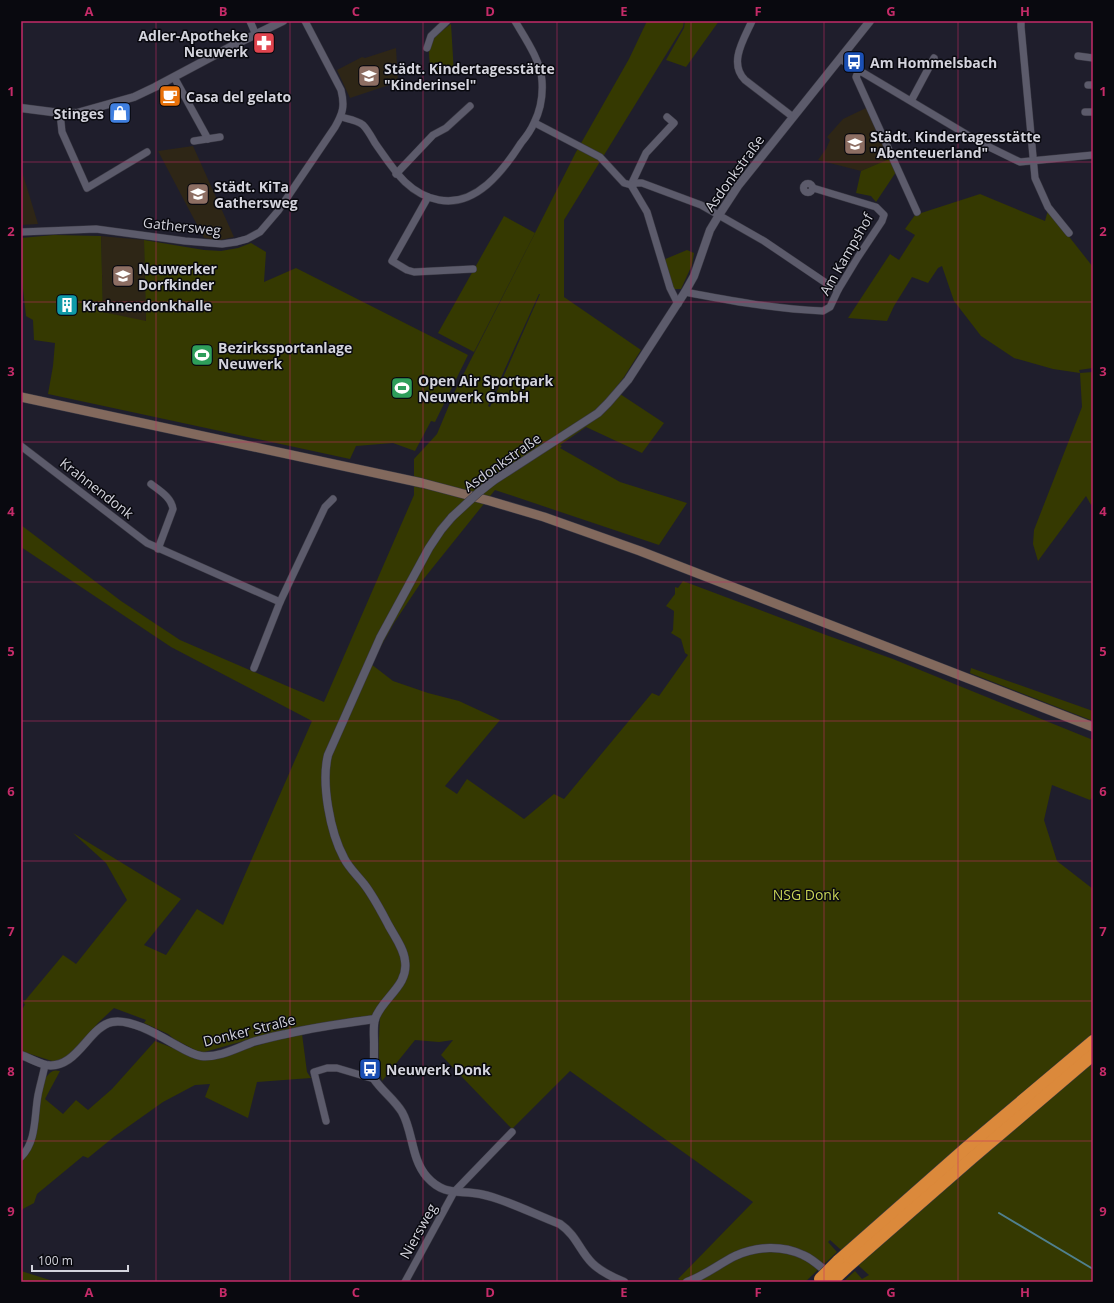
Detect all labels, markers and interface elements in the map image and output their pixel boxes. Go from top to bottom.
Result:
text: A [85,2,94,20]
text: B [219,2,228,20]
text: C [352,2,360,20]
text: D [485,2,495,20]
text: E [620,2,628,20]
text: F [754,2,762,20]
text: G [886,2,896,20]
text: H [1020,2,1030,20]
place label: Adler-Apotheke Neuwerk [138,26,248,61]
pharmacy icon: Adler-Apotheke Neuwerk [251,30,277,56]
bus stop icon: Am Hommelsbach [841,49,867,75]
place label: Am Hommelsbach [870,53,997,72]
place label: Städt. Kindertagesstätte "Kinderinsel" [384,59,555,94]
school or university icon: Städt. Kindertagesstätte "Kinderinsel" [356,63,382,89]
text: 1 [7,82,15,100]
text: 1 [1099,82,1107,100]
cafe icon: Casa del gelato [157,83,183,109]
place label: Casa del gelato [186,87,291,106]
shop icon: Stinges [107,100,133,126]
place label: Stinges [54,104,104,123]
place label: Städt. Kindertagesstätte "Abenteuerland" [870,127,1041,162]
street label: Asdonkstraße [700,131,768,215]
school or university icon: Städt. Kindertagesstätte "Abenteuerland" [842,131,868,157]
place label: Städt. KiTa Gathersweg [214,177,298,212]
school or university icon: Städt. KiTa Gathersweg [185,181,211,207]
street label: Am Kampshof [815,208,878,298]
street label: Gathersweg [142,212,222,240]
text: 2 [7,222,15,240]
text: 2 [1099,222,1107,240]
place label: Neuwerker Dorfkinder [138,259,217,294]
school or university icon: Neuwerker Dorfkinder [110,263,136,289]
building icon: Krahnendonkhalle [54,292,80,318]
place label: Krahnendonkhalle [82,296,212,315]
place label: Bezirkssportanlage Neuwerk [218,338,352,373]
sports icon: Bezirkssportanlage Neuwerk [189,342,215,368]
text: 3 [7,362,15,380]
text: 3 [1099,362,1107,380]
place label: Open Air Sportpark Neuwerk GmbH [418,371,553,406]
sports icon: Open Air Sportpark Neuwerk GmbH [389,375,415,401]
street label: Asdonkstraße [460,428,544,496]
street label: Krahnendonk [56,453,138,523]
text: 4 [7,502,15,520]
text: 4 [1099,502,1107,520]
text: 5 [7,642,15,660]
text: 5 [1099,642,1107,660]
text: 6 [7,782,15,800]
text: 6 [1099,782,1107,800]
park label: NSG Donk [773,885,840,904]
text: 7 [7,922,15,940]
text: 7 [1099,922,1107,940]
street label: Donker Straße [201,1009,297,1051]
bus stop icon: Neuwerk Donk [357,1056,383,1082]
place label: Neuwerk Donk [386,1060,491,1079]
text: 8 [7,1062,15,1080]
text: 8 [1099,1062,1107,1080]
street label: Niersweg [395,1200,441,1262]
text: 9 [7,1202,15,1220]
text: 9 [1099,1202,1107,1220]
scale bar [32,1247,128,1273]
text: 100 m [38,1252,73,1269]
text: A [85,1283,94,1301]
text: B [219,1283,228,1301]
text: C [352,1283,360,1301]
text: D [485,1283,495,1301]
text: E [620,1283,628,1301]
text: F [754,1283,762,1301]
text: G [886,1283,896,1301]
text: H [1020,1283,1030,1301]

